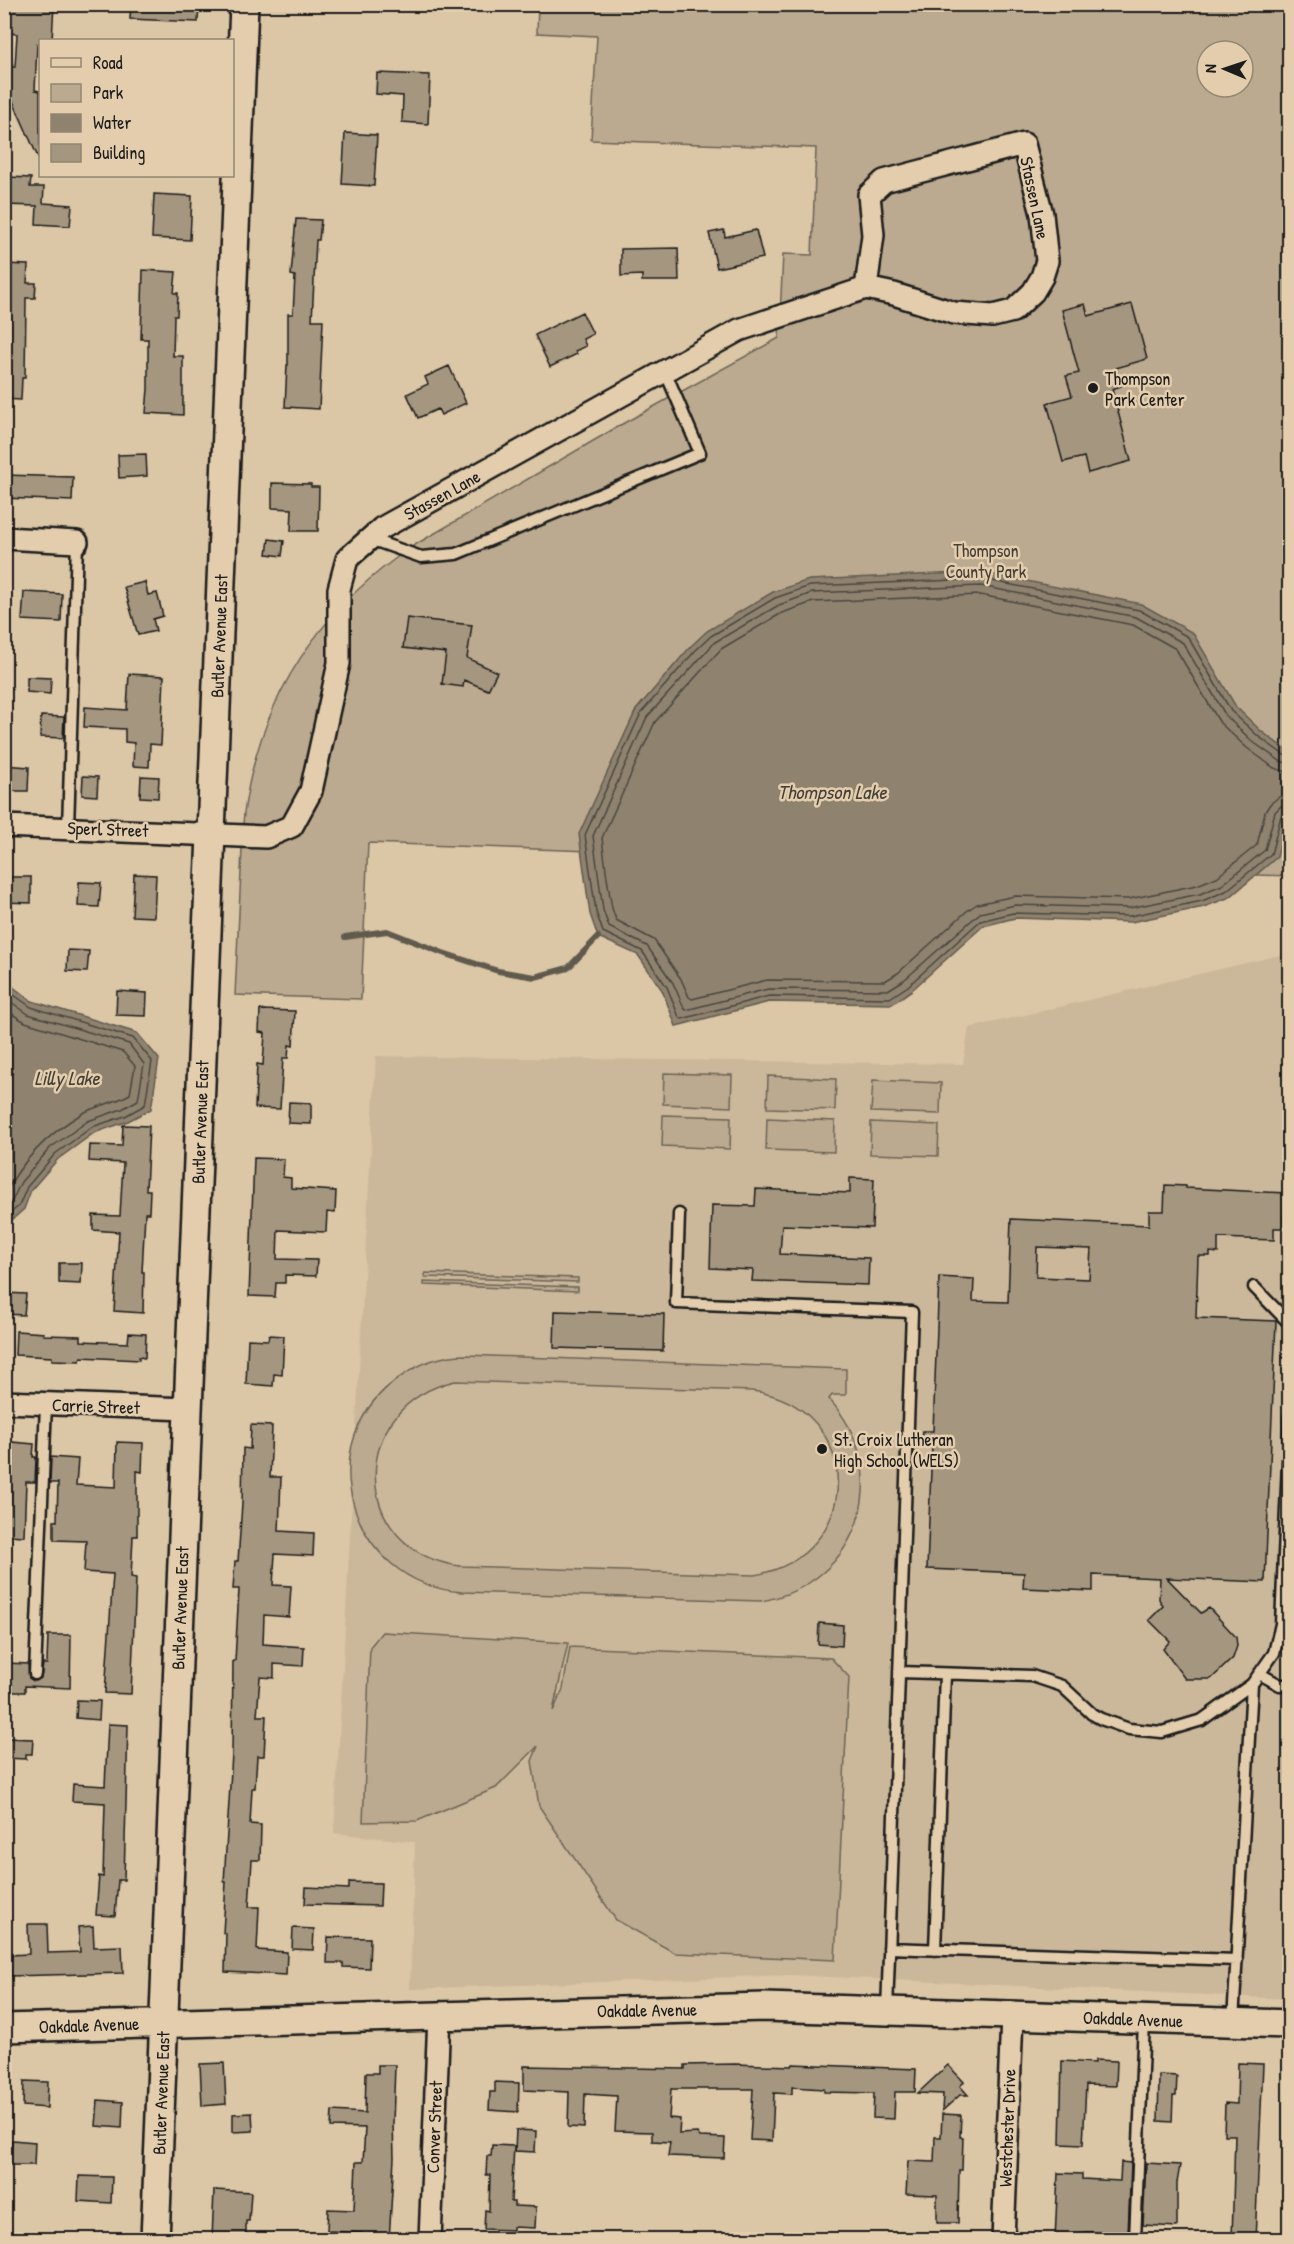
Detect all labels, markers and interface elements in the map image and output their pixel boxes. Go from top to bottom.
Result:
legend [39,39,234,177]
north arrow [1195,39,1255,99]
text: Road [93,50,123,75]
text: N [1199,63,1221,73]
text: Park [93,80,124,105]
text: Water [93,110,131,135]
text: Building [93,140,145,165]
street label: Stassen Lane [1014,154,1056,242]
place label: Thompson Park Center [1105,366,1185,412]
marker: Thompson Park Center [1086,381,1100,395]
street label: Stassen Lane [399,464,485,526]
park label: Thompson County Park [946,538,1027,584]
street label: Butler Avenue East [204,573,234,698]
water label: Thompson Lake [778,778,887,806]
street label: Sperl Street [67,815,150,843]
street label: Butler Avenue East [185,1059,215,1184]
water label: Lilly Lake [34,1064,101,1092]
street label: Carrie Street [52,1392,141,1420]
place label: St. Croix Lutheran High School (WELS) [834,1427,959,1473]
marker: St. Croix Lutheran High School (WELS) [815,1442,829,1456]
street label: Butler Avenue East [165,1545,195,1670]
street label: Oakdale Avenue [597,1997,697,2023]
street label: Oakdale Avenue [1082,2005,1184,2033]
street label: Oakdale Avenue [38,2011,140,2039]
street label: Butler Avenue East [146,2030,176,2155]
street label: Westchester Drive [992,2068,1022,2188]
street label: Conver Street [420,2079,448,2174]

